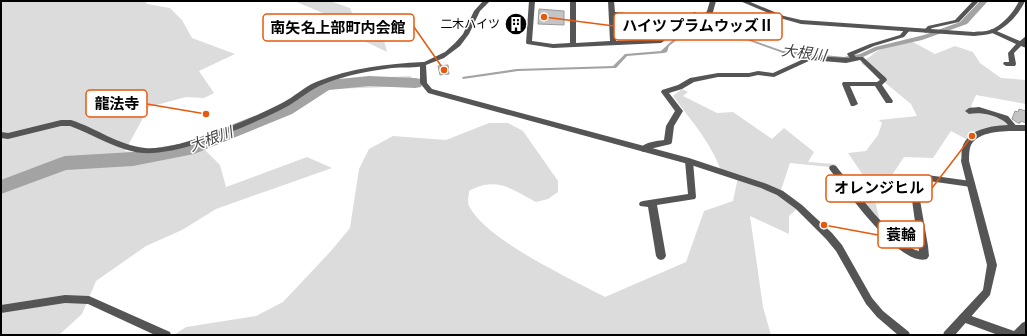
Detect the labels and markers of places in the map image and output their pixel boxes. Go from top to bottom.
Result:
building icon: 二木ハイツ [503,11,529,37]
callout: ハイツ プラムウッズⅡ [614,13,782,40]
callout: 南矢名上部町内会館 [263,14,414,41]
place label: 二木ハイツ [440,18,500,30]
callout: 龍法寺 [86,90,147,117]
callout: オレンジヒル [826,175,932,202]
callout: 蓑輪 [878,221,924,248]

